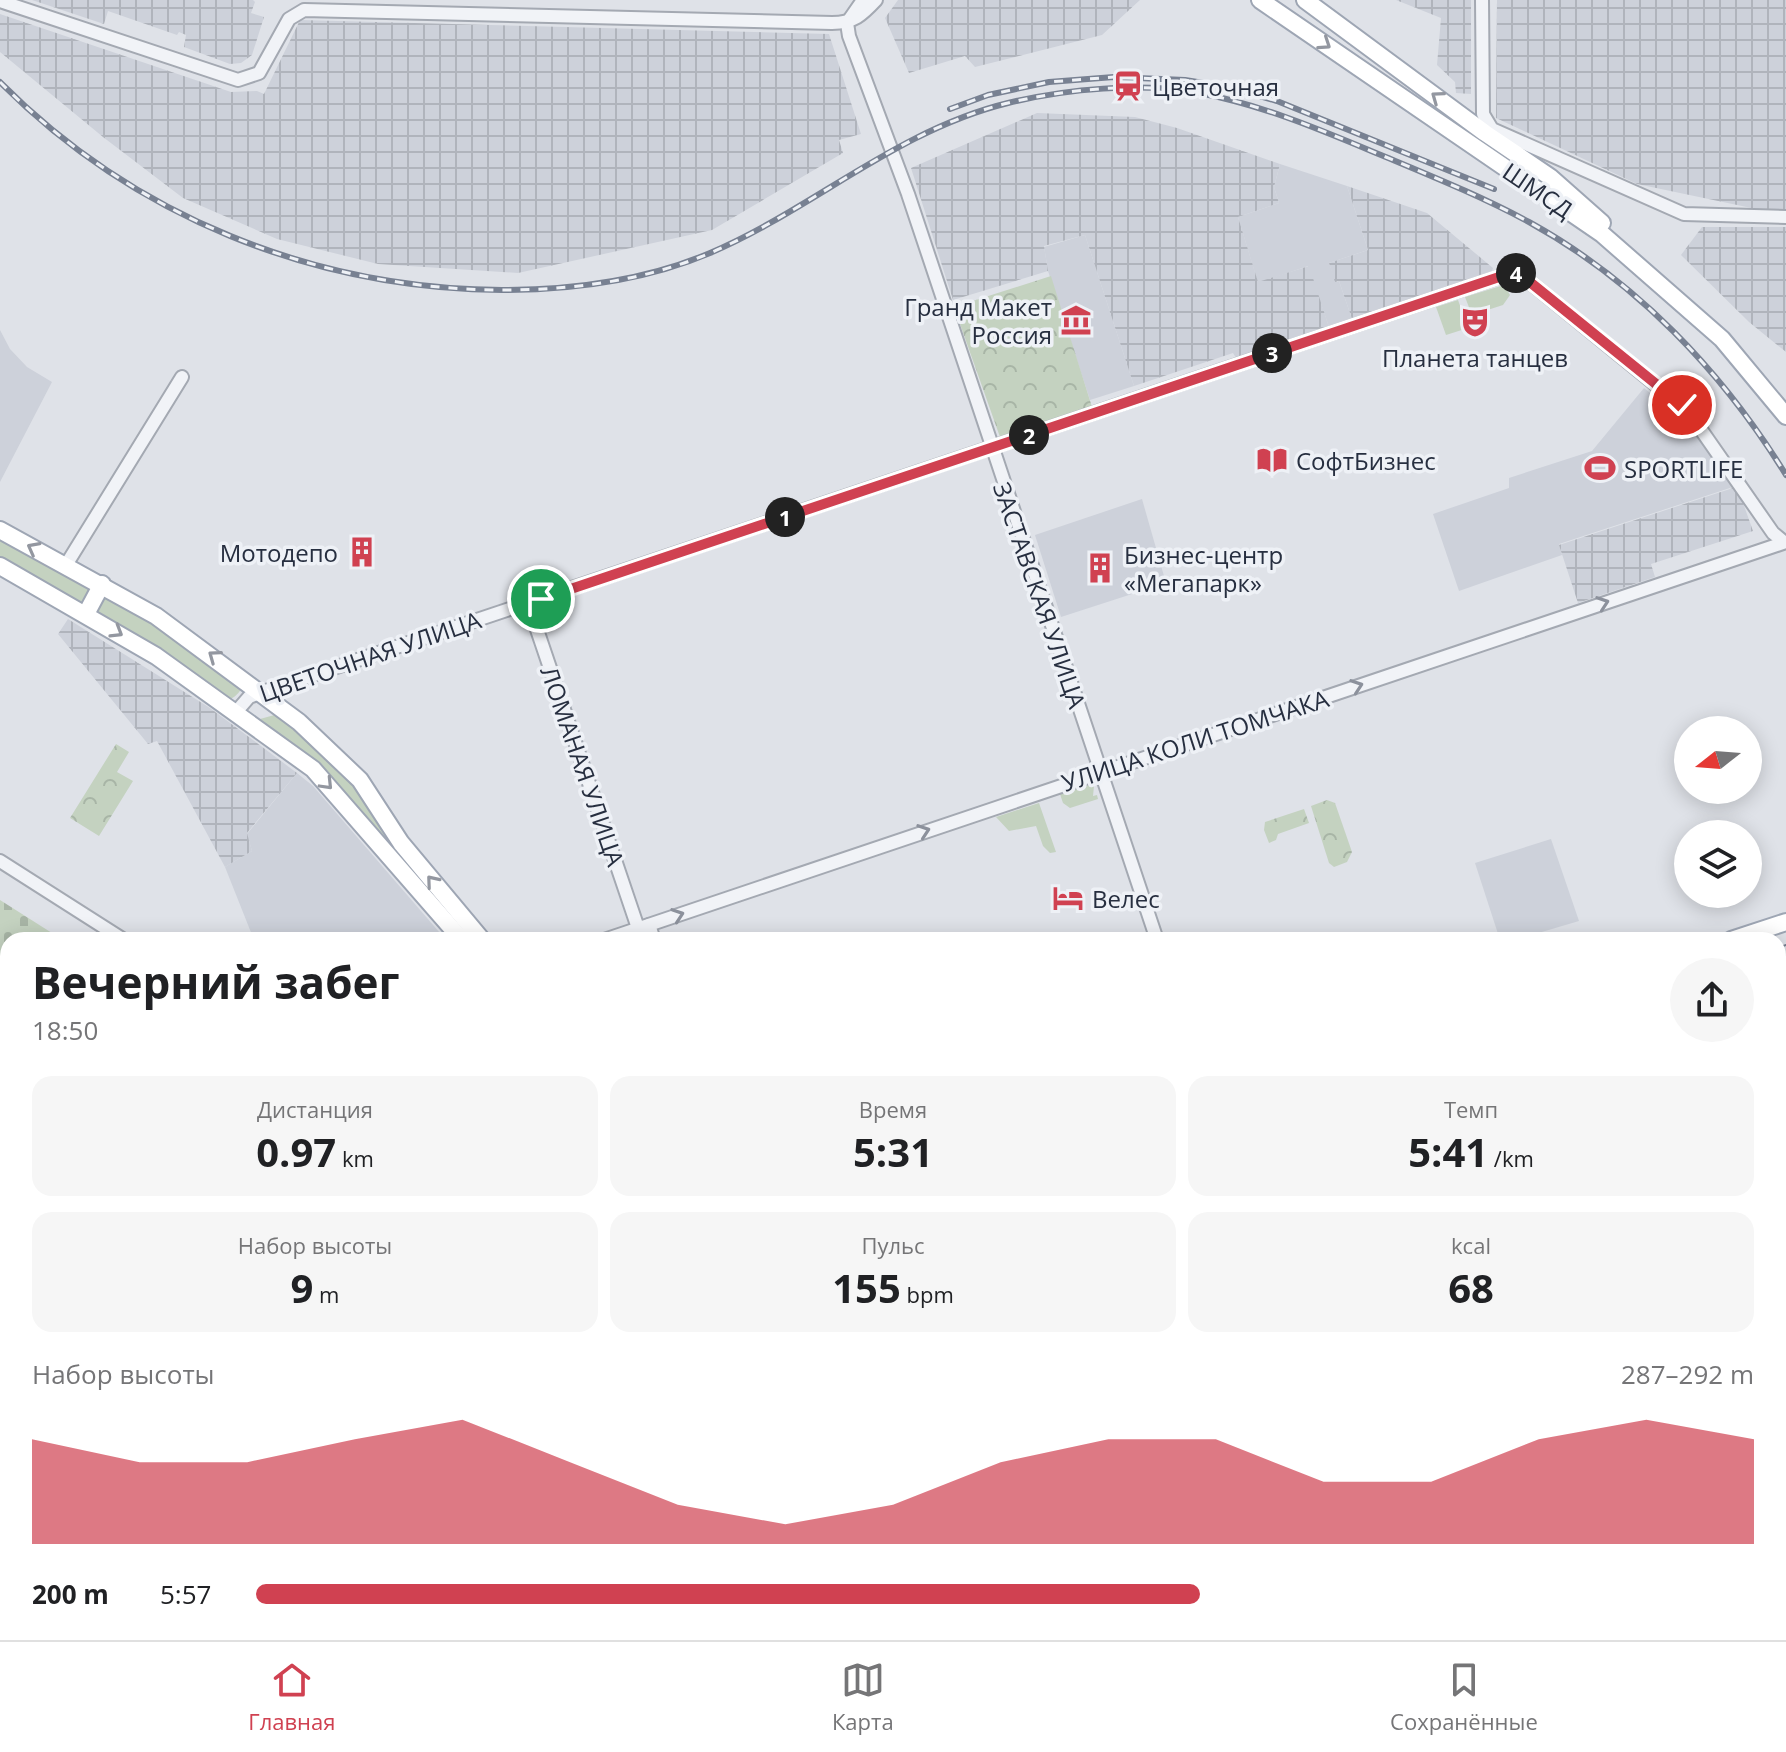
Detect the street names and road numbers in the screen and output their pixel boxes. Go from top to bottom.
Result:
street label: ШМСД [1496,155,1580,225]
street label: ЗАСТАВСКАЯ УЛИЦА [986,477,1095,713]
street label: ЦВЕТОЧНАЯ УЛИЦА [255,602,486,709]
street label: ЛОМАНАЯ УЛИЦА [533,662,633,871]
street label: УЛИЦА КОЛИ ТОМЧАКА [1057,681,1333,799]

